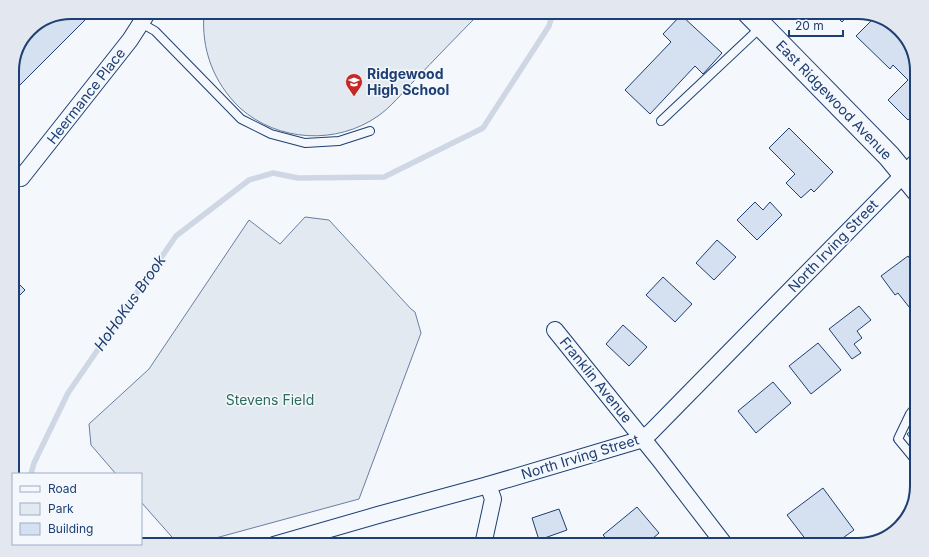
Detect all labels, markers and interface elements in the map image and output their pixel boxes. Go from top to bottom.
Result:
scale bar [789,12,843,38]
text: 20 m [795,18,824,33]
street label: East Ridgewood Avenue [773,36,896,163]
street label: Heermance Place [43,44,128,147]
place label: Ridgewood High School [367,65,449,98]
school or university icon: Ridgewood High School [344,72,364,97]
street label: North Irving Street [784,196,881,295]
water label: HoHoKus Brook [90,251,170,354]
street label: Franklin Avenue [557,333,636,426]
park label: Stevens Field [226,391,314,408]
street label: North Irving Street [519,430,641,482]
legend [12,473,142,545]
text: Road [48,481,77,496]
text: Park [48,501,74,516]
text: Building [48,521,93,536]

